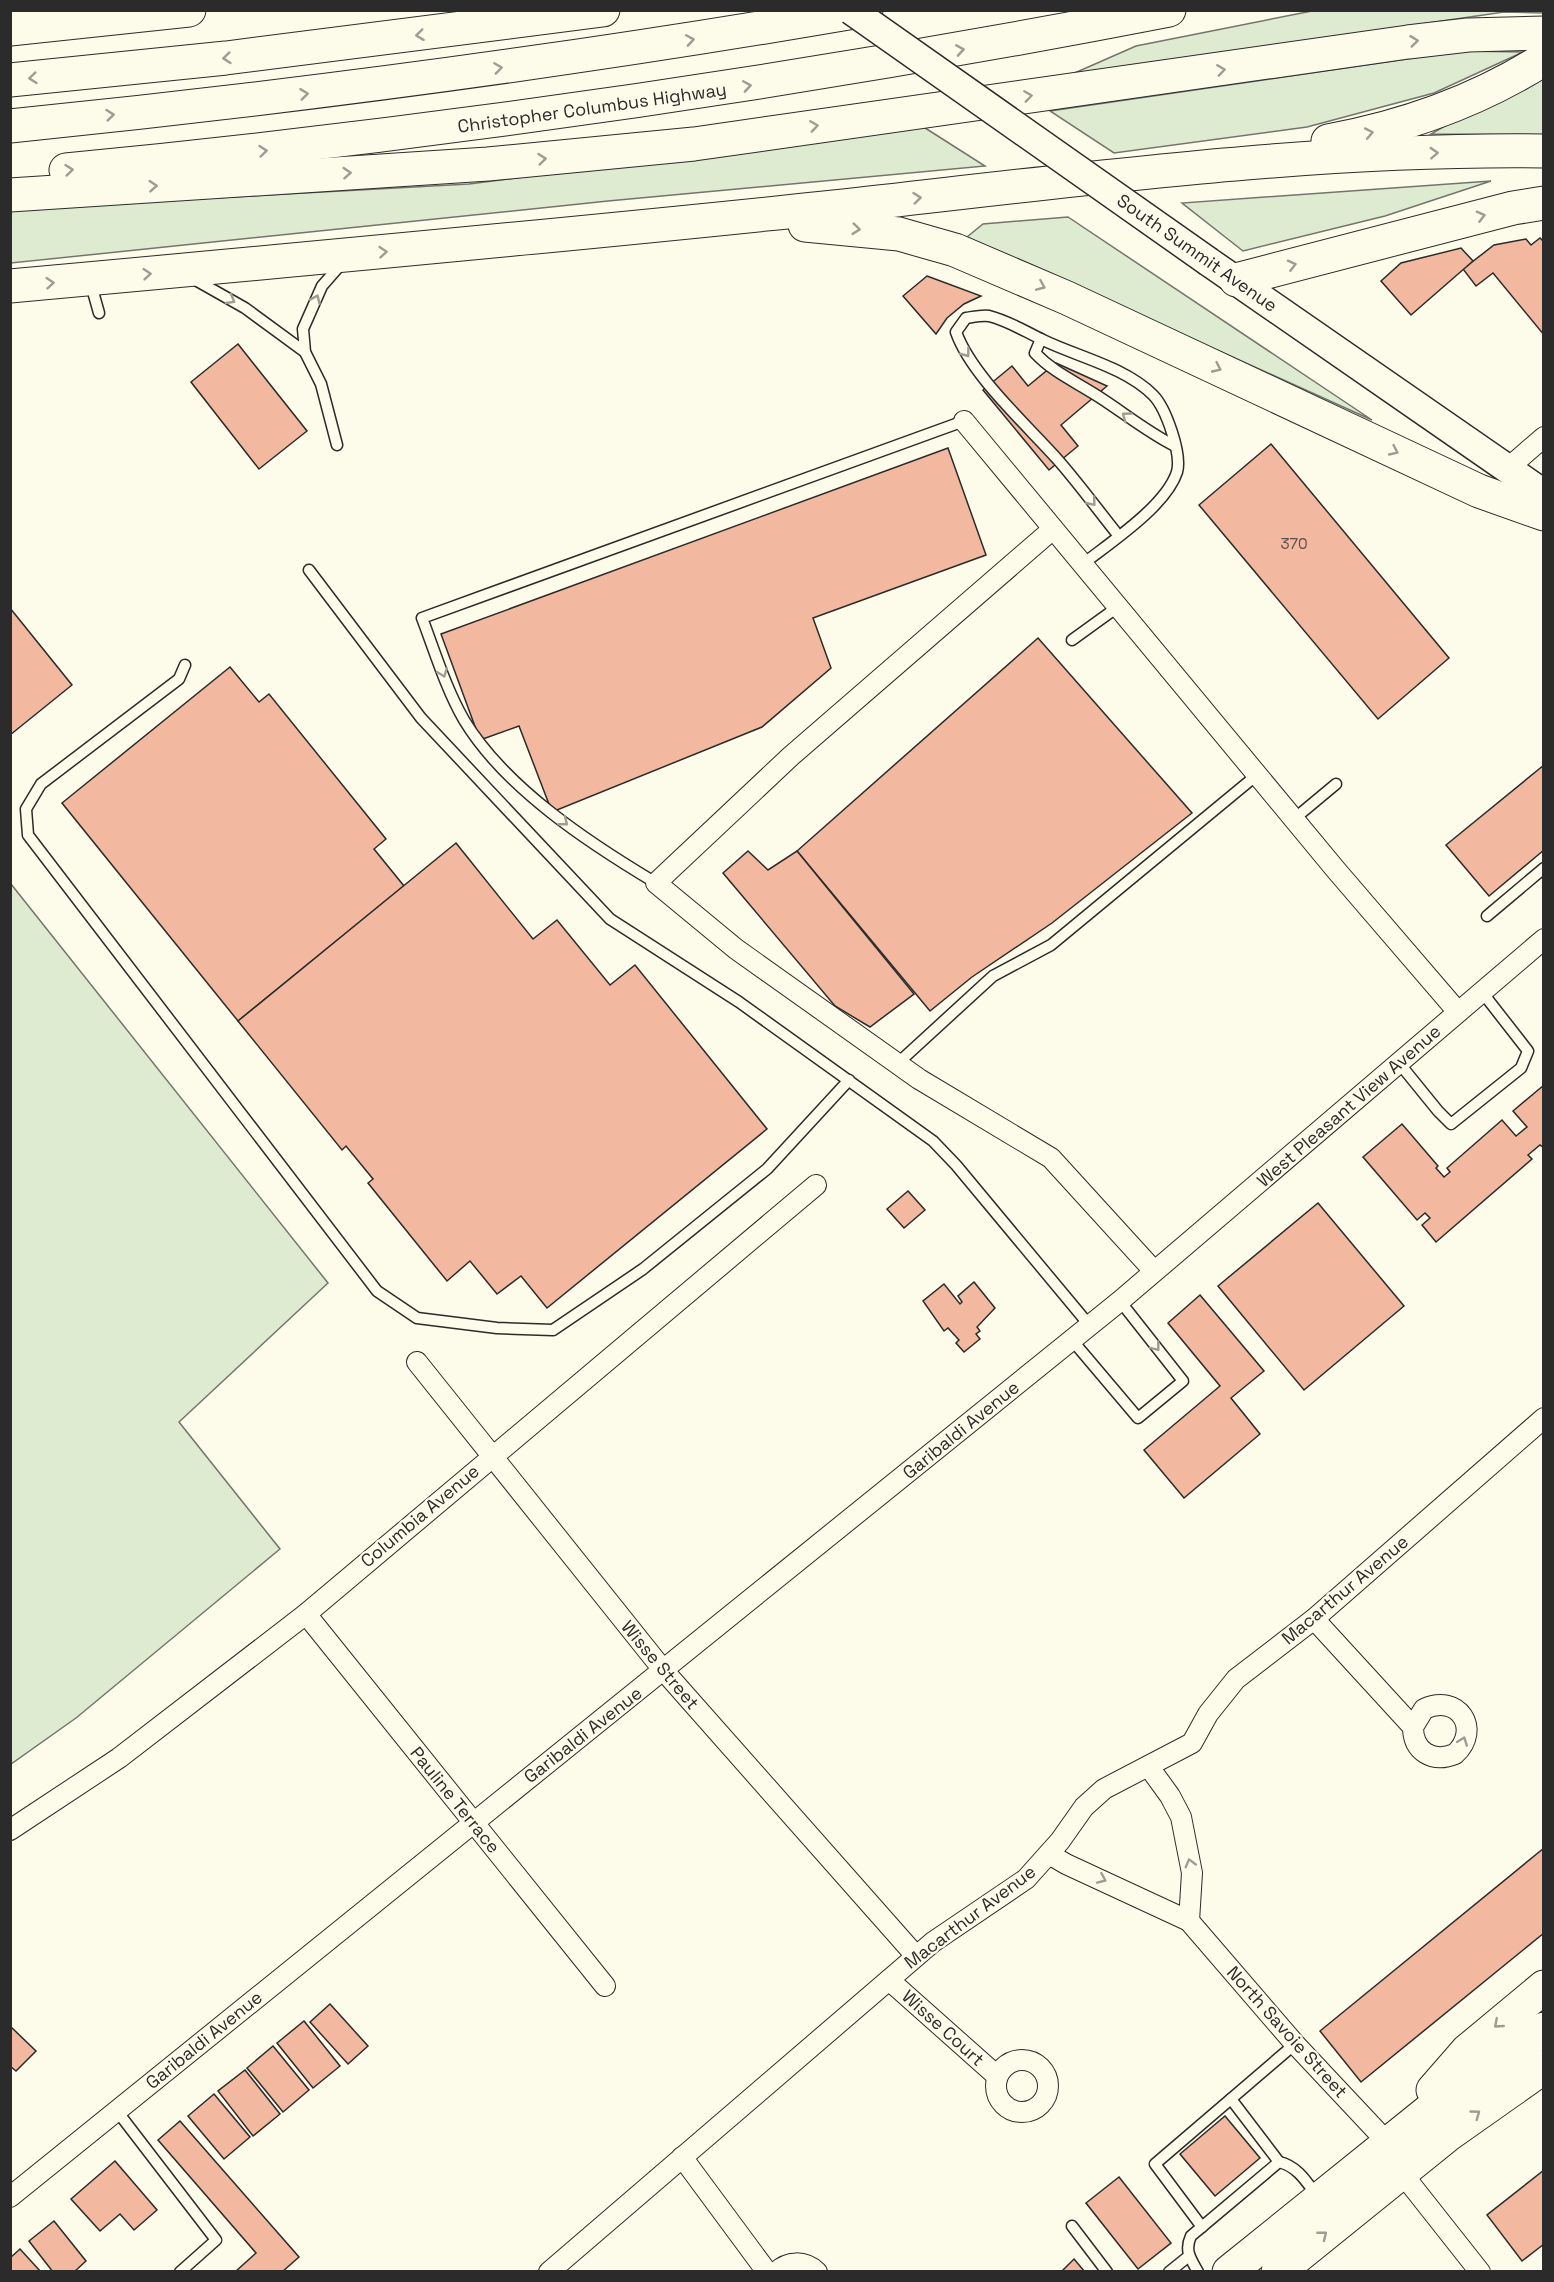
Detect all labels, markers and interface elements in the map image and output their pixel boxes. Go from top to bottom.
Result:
one-way arrow [416,28,425,41]
one-way arrow [686,34,695,46]
one-way arrow [1410,36,1419,48]
one-way arrow [955,44,965,57]
one-way arrow [222,51,231,64]
one-way arrow [493,63,502,75]
one-way arrow [1217,64,1226,76]
one-way arrow [28,71,37,84]
street label: Christopher Columbus Highway [456,77,728,138]
one-way arrow [743,80,752,92]
one-way arrow [300,88,309,100]
one-way arrow [1023,90,1033,103]
one-way arrow [106,110,115,122]
one-way arrow [809,120,819,132]
one-way arrow [1363,127,1373,140]
one-way arrow [258,145,267,157]
one-way arrow [1430,146,1439,159]
one-way arrow [537,153,546,166]
one-way arrow [64,164,73,177]
one-way arrow [343,167,352,180]
one-way arrow [148,180,157,193]
street label: South Summit Avenue [1113,188,1282,317]
one-way arrow [912,192,922,205]
one-way arrow [1476,211,1486,224]
one-way arrow [851,222,860,235]
one-way arrow [379,246,388,259]
one-way arrow [1287,260,1297,273]
one-way arrow [143,268,152,281]
one-way arrow [45,277,54,290]
one-way arrow [1034,279,1045,291]
one-way arrow [225,293,235,304]
one-way arrow [309,295,321,306]
one-way arrow [959,346,970,357]
one-way arrow [1211,361,1222,373]
one-way arrow [1121,412,1132,423]
one-way arrow [1388,443,1399,455]
one-way arrow [1084,495,1095,506]
house number: 370 [1280,534,1308,553]
one-way arrow [436,667,448,678]
one-way arrow [557,815,568,826]
street label: West Pleasant View Avenue [1252,1019,1445,1192]
one-way arrow [1149,1340,1160,1351]
street label: Garibaldi Avenue [898,1375,1024,1484]
street label: Columbia Avenue [356,1459,484,1572]
street label: Macarthur Avenue [1277,1530,1413,1649]
street label: Wisse Street [616,1615,704,1714]
street label: Garibaldi Avenue [519,1681,646,1788]
one-way arrow [1456,1736,1469,1746]
street label: Pauline Terrace [405,1742,505,1858]
one-way arrow [1184,1858,1197,1868]
street label: Macarthur Avenue [899,1860,1040,1973]
one-way arrow [1095,1872,1106,1884]
street label: North Savoie Street [1222,1961,1353,2102]
street label: Garibaldi Avenue [141,1985,267,2094]
street label: Wisse Court [897,1985,989,2071]
one-way arrow [1494,2016,1505,2027]
one-way arrow [1470,2110,1481,2121]
one-way arrow [1316,2231,1327,2242]

